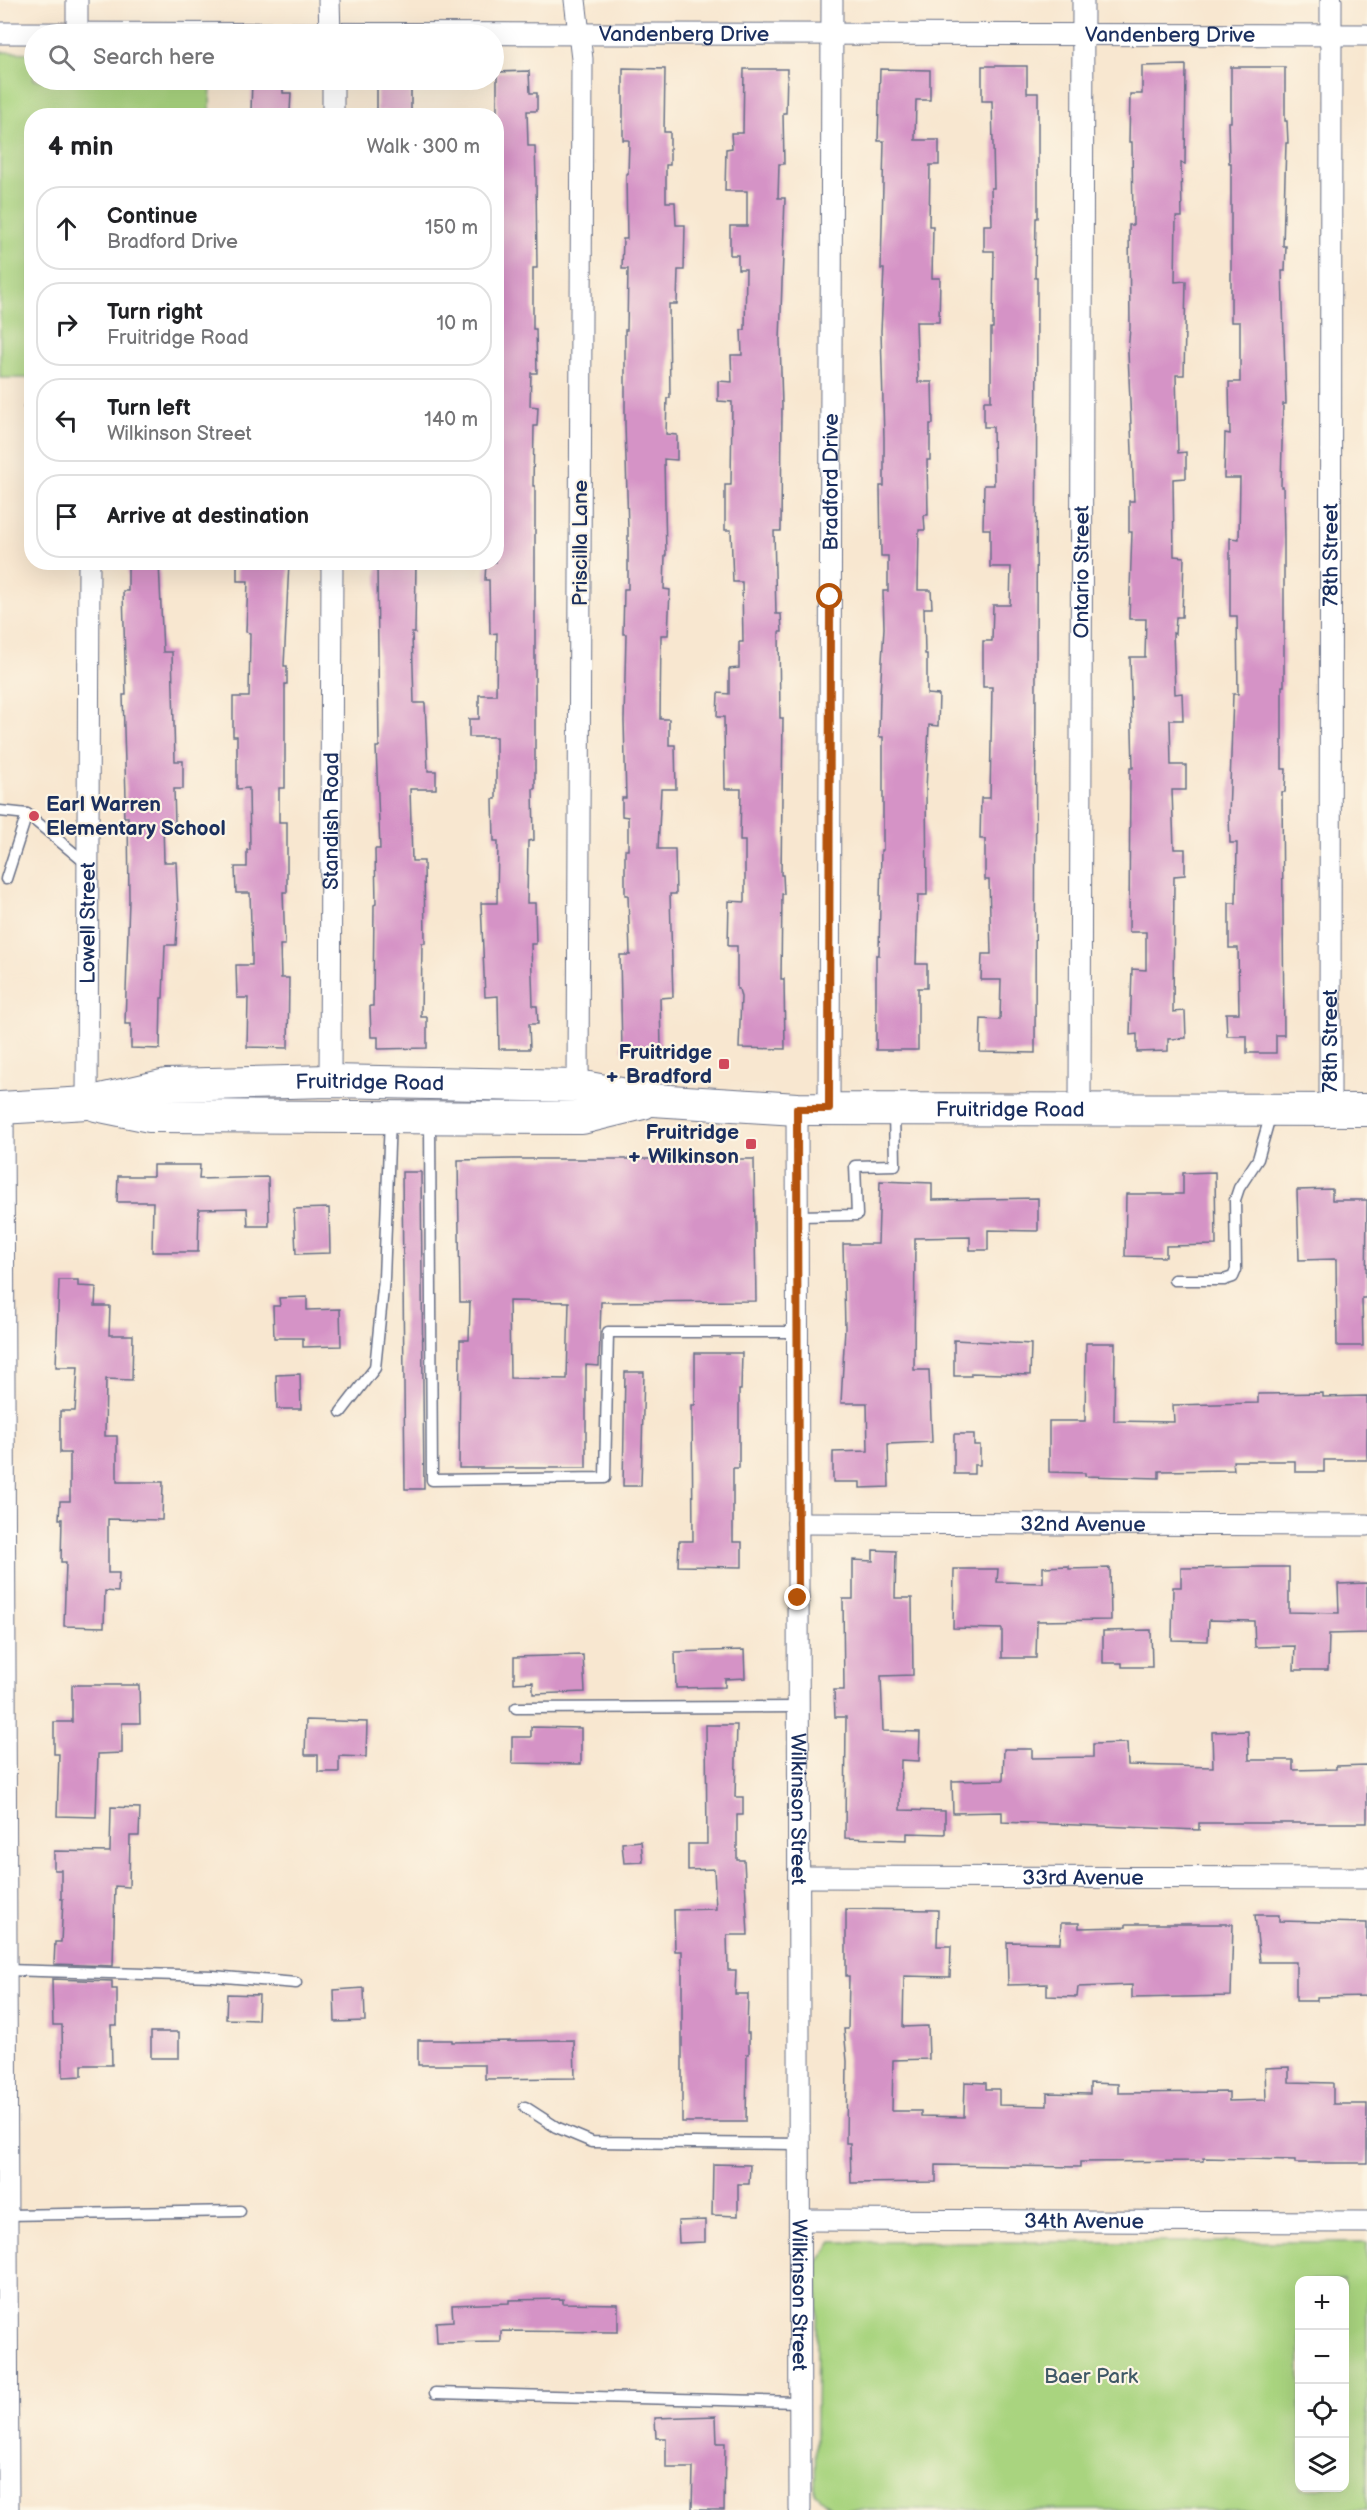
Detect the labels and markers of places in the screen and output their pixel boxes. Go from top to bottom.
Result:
place label: Earl Warren Elementary School [46,792,226,841]
marker: Earl Warren Elementary School [27,809,41,823]
place label: Fruitridge + Bradford [604,1040,712,1089]
marker: Fruitridge + Bradford [717,1057,731,1071]
place label: Fruitridge + Wilkinson [627,1120,739,1169]
marker: Fruitridge + Wilkinson [744,1137,758,1151]

